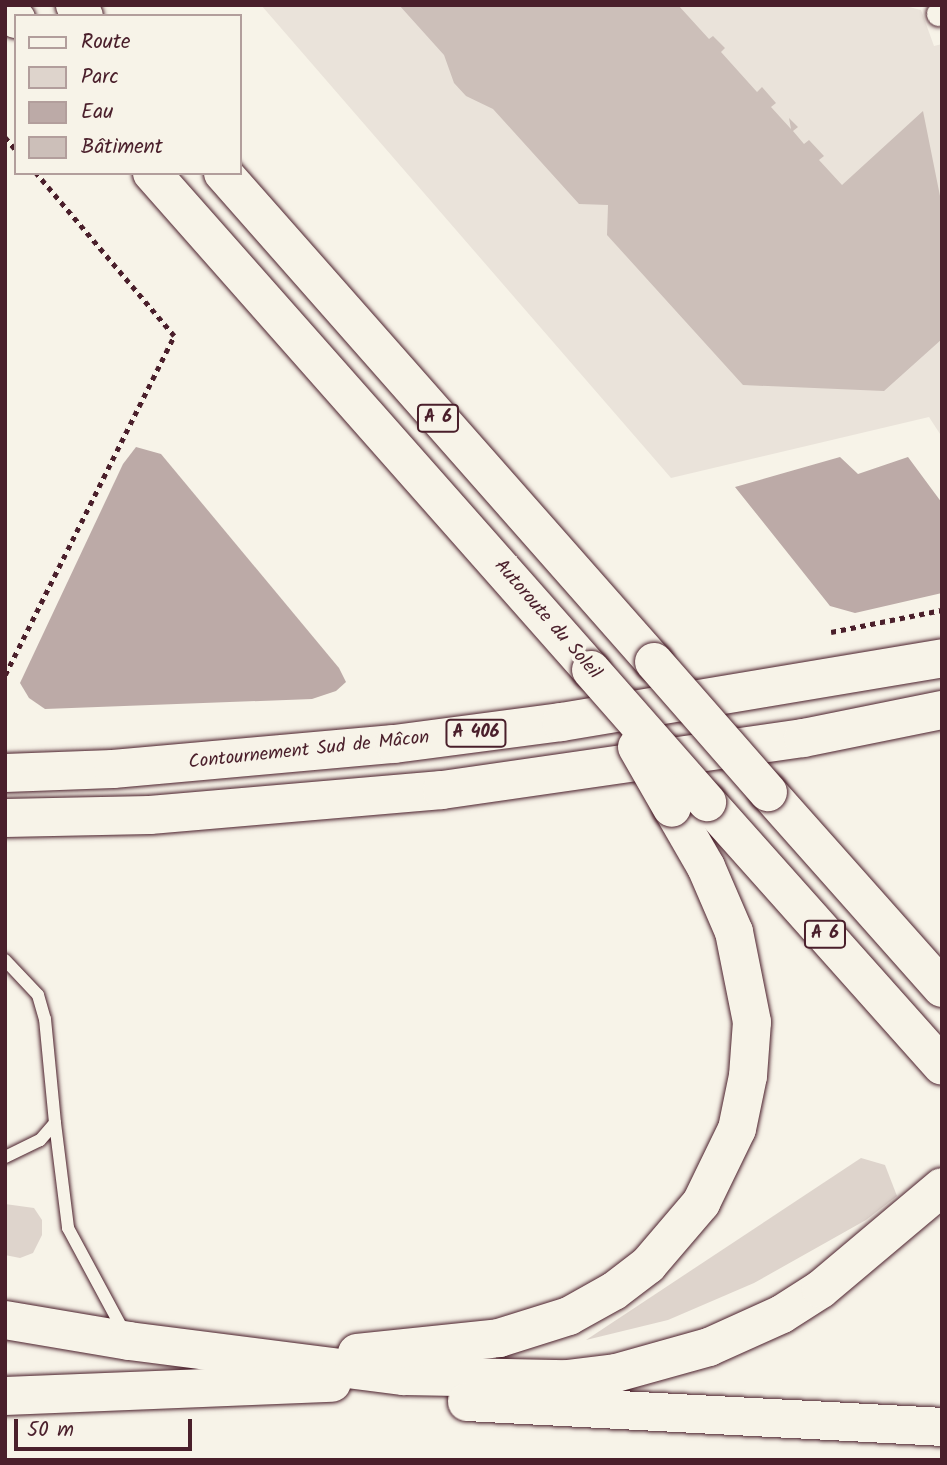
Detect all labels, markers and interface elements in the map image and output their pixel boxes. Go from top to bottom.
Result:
legend [14,14,242,175]
text: Route [81,26,130,59]
text: Parc [81,61,119,94]
text: Eau [81,96,113,129]
text: Bâtiment [81,131,163,164]
road number: A 6 [415,404,461,432]
street label: Autoroute du Soleil [489,555,605,685]
road number: A 406 [444,718,508,748]
street label: Contournement Sud de Mâcon [187,727,431,775]
road number: A 6 [802,919,848,948]
scale bar [18,1406,196,1450]
text: 50 m [27,1414,74,1447]

